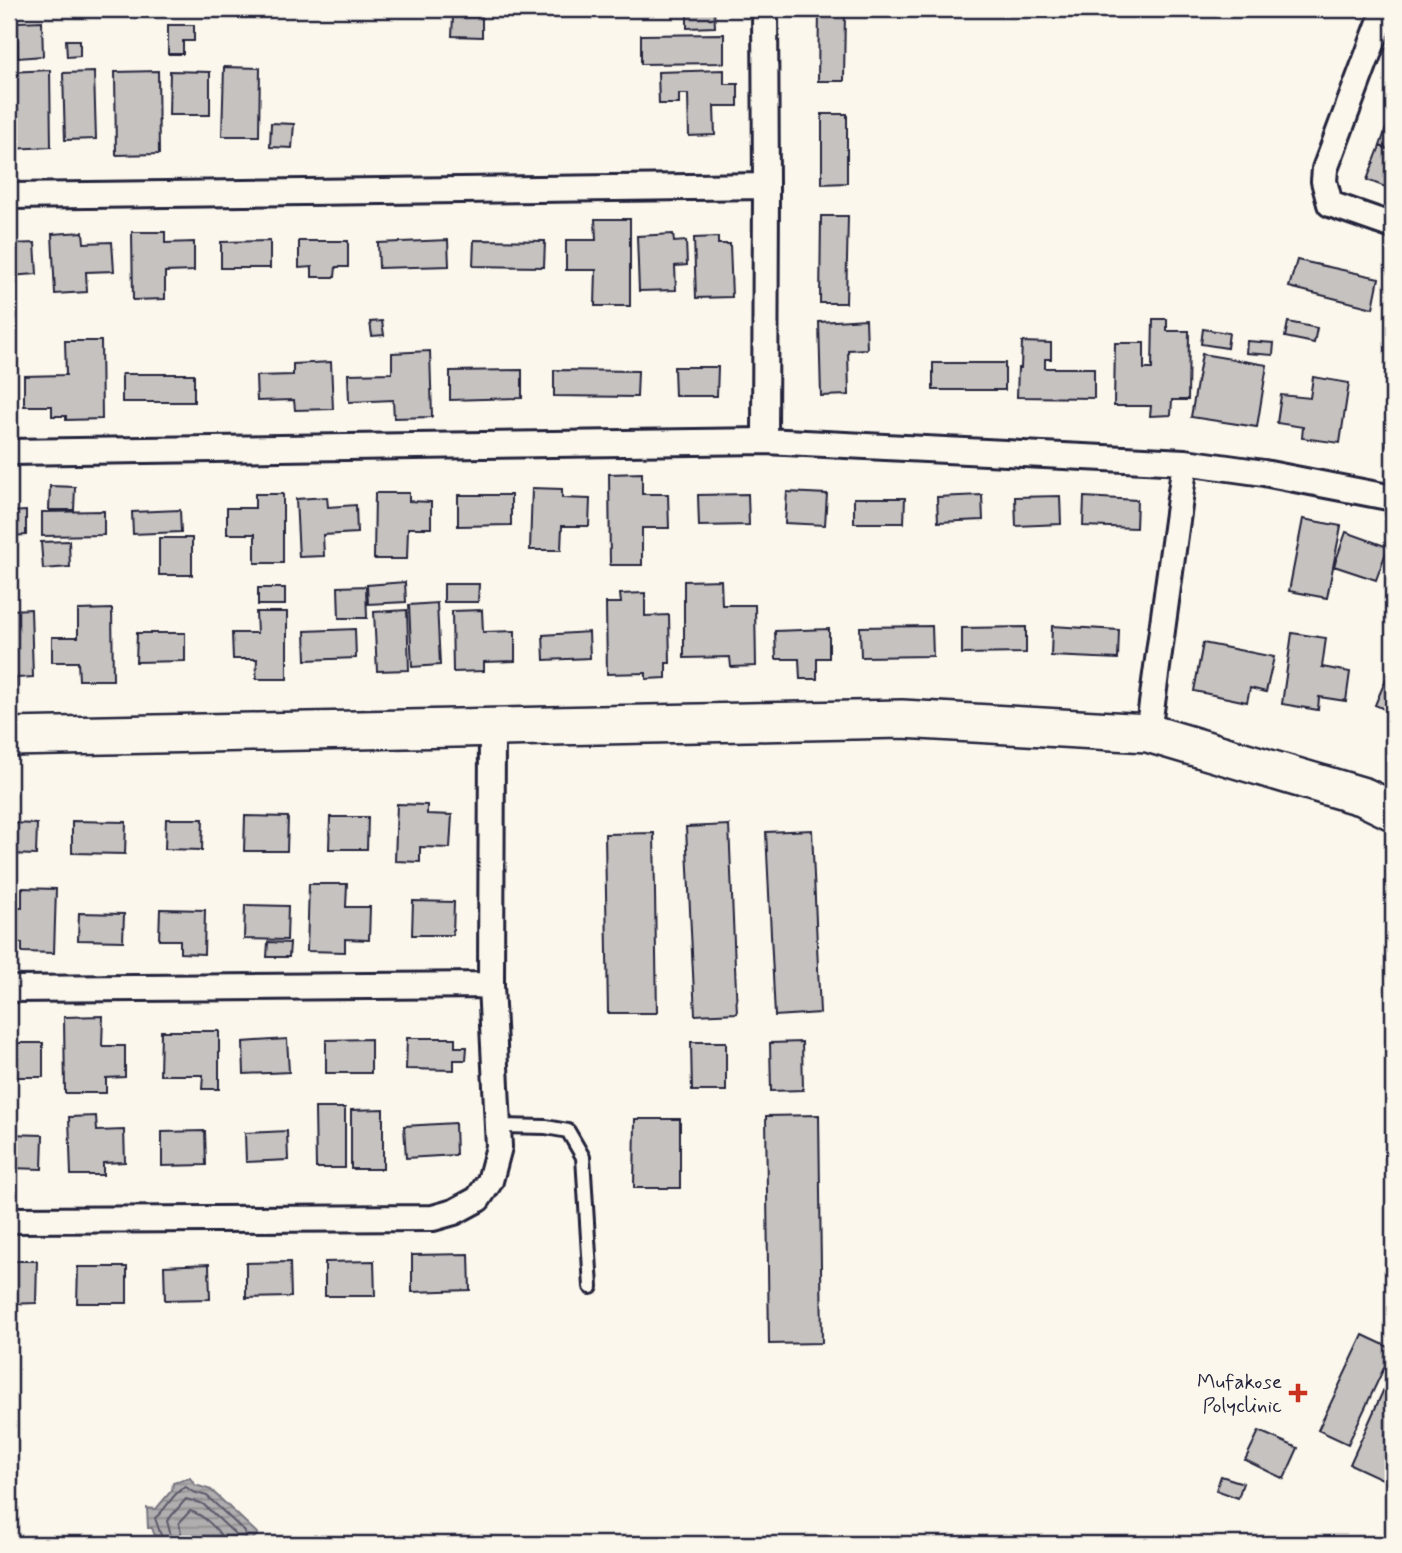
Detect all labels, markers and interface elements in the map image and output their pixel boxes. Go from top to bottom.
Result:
place label: Mufakose Polyclinic [1197,1368,1282,1420]
marker: Mufakose Polyclinic [1288,1383,1308,1403]

